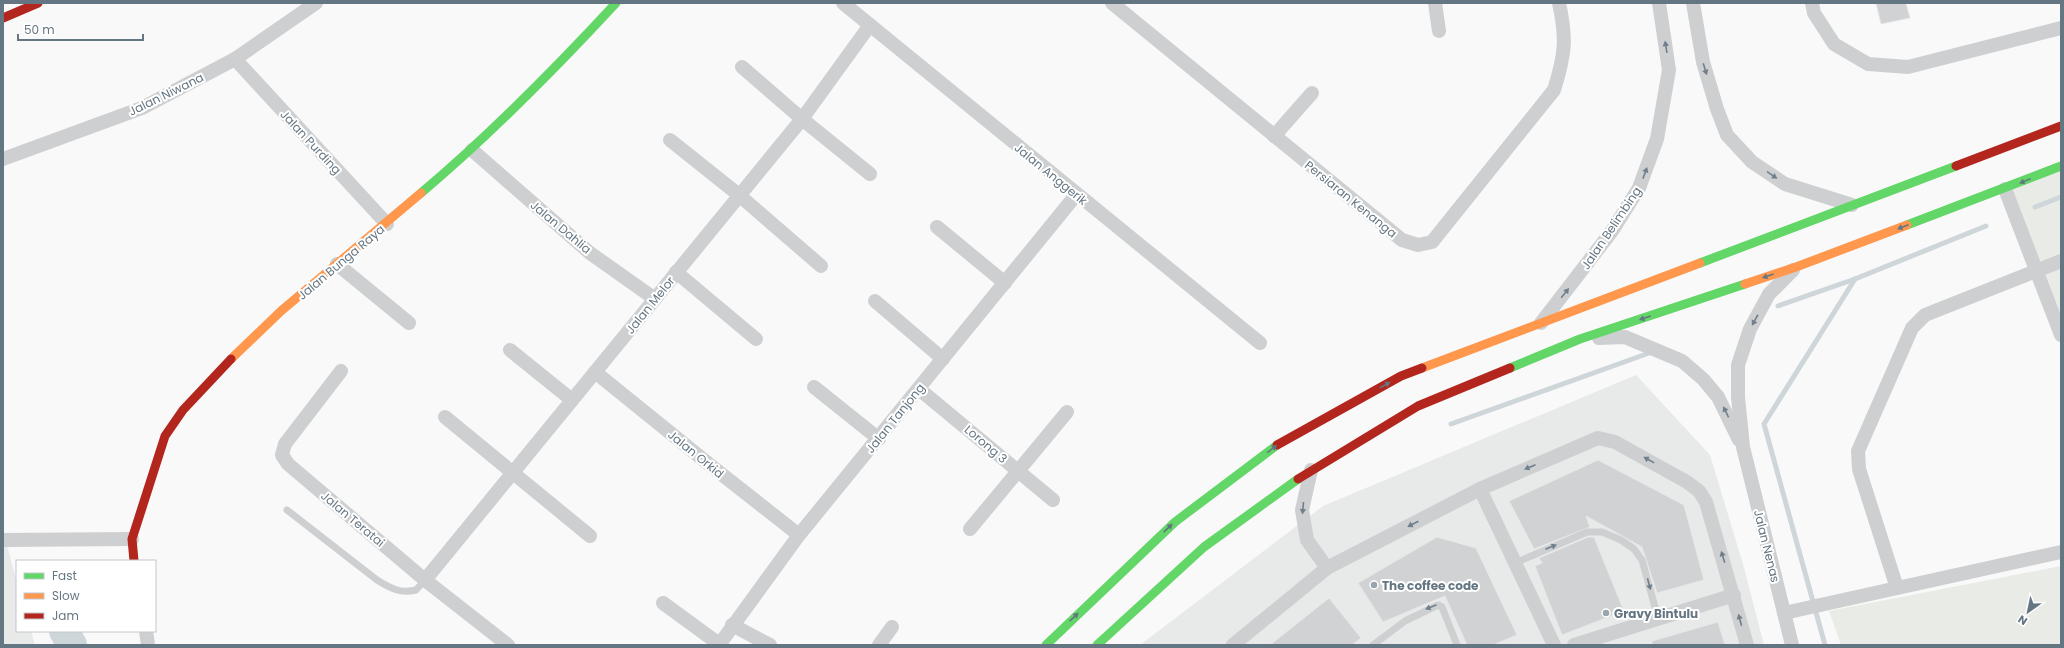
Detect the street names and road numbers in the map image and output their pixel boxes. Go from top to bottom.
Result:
street label: Jalan Niwana [126,68,206,120]
street label: Jalan Purding [277,106,345,178]
street label: Jalan Anggerik [1011,139,1092,209]
street label: Persiaran Kenanga [1301,157,1401,241]
street label: Jalan Belimbing [1577,183,1645,273]
street label: Jalan Dahlia [527,196,595,258]
street label: Jalan Bunga Raya [294,221,388,303]
street label: Jalan Melor [622,272,679,337]
street label: Jalan Tanjong [862,380,928,456]
street label: Lorong 3 [961,421,1011,467]
street label: Jalan Orkid [664,426,728,482]
street label: Jalan Teratai [318,487,389,551]
street label: Jalan Nenas [1750,508,1784,584]

